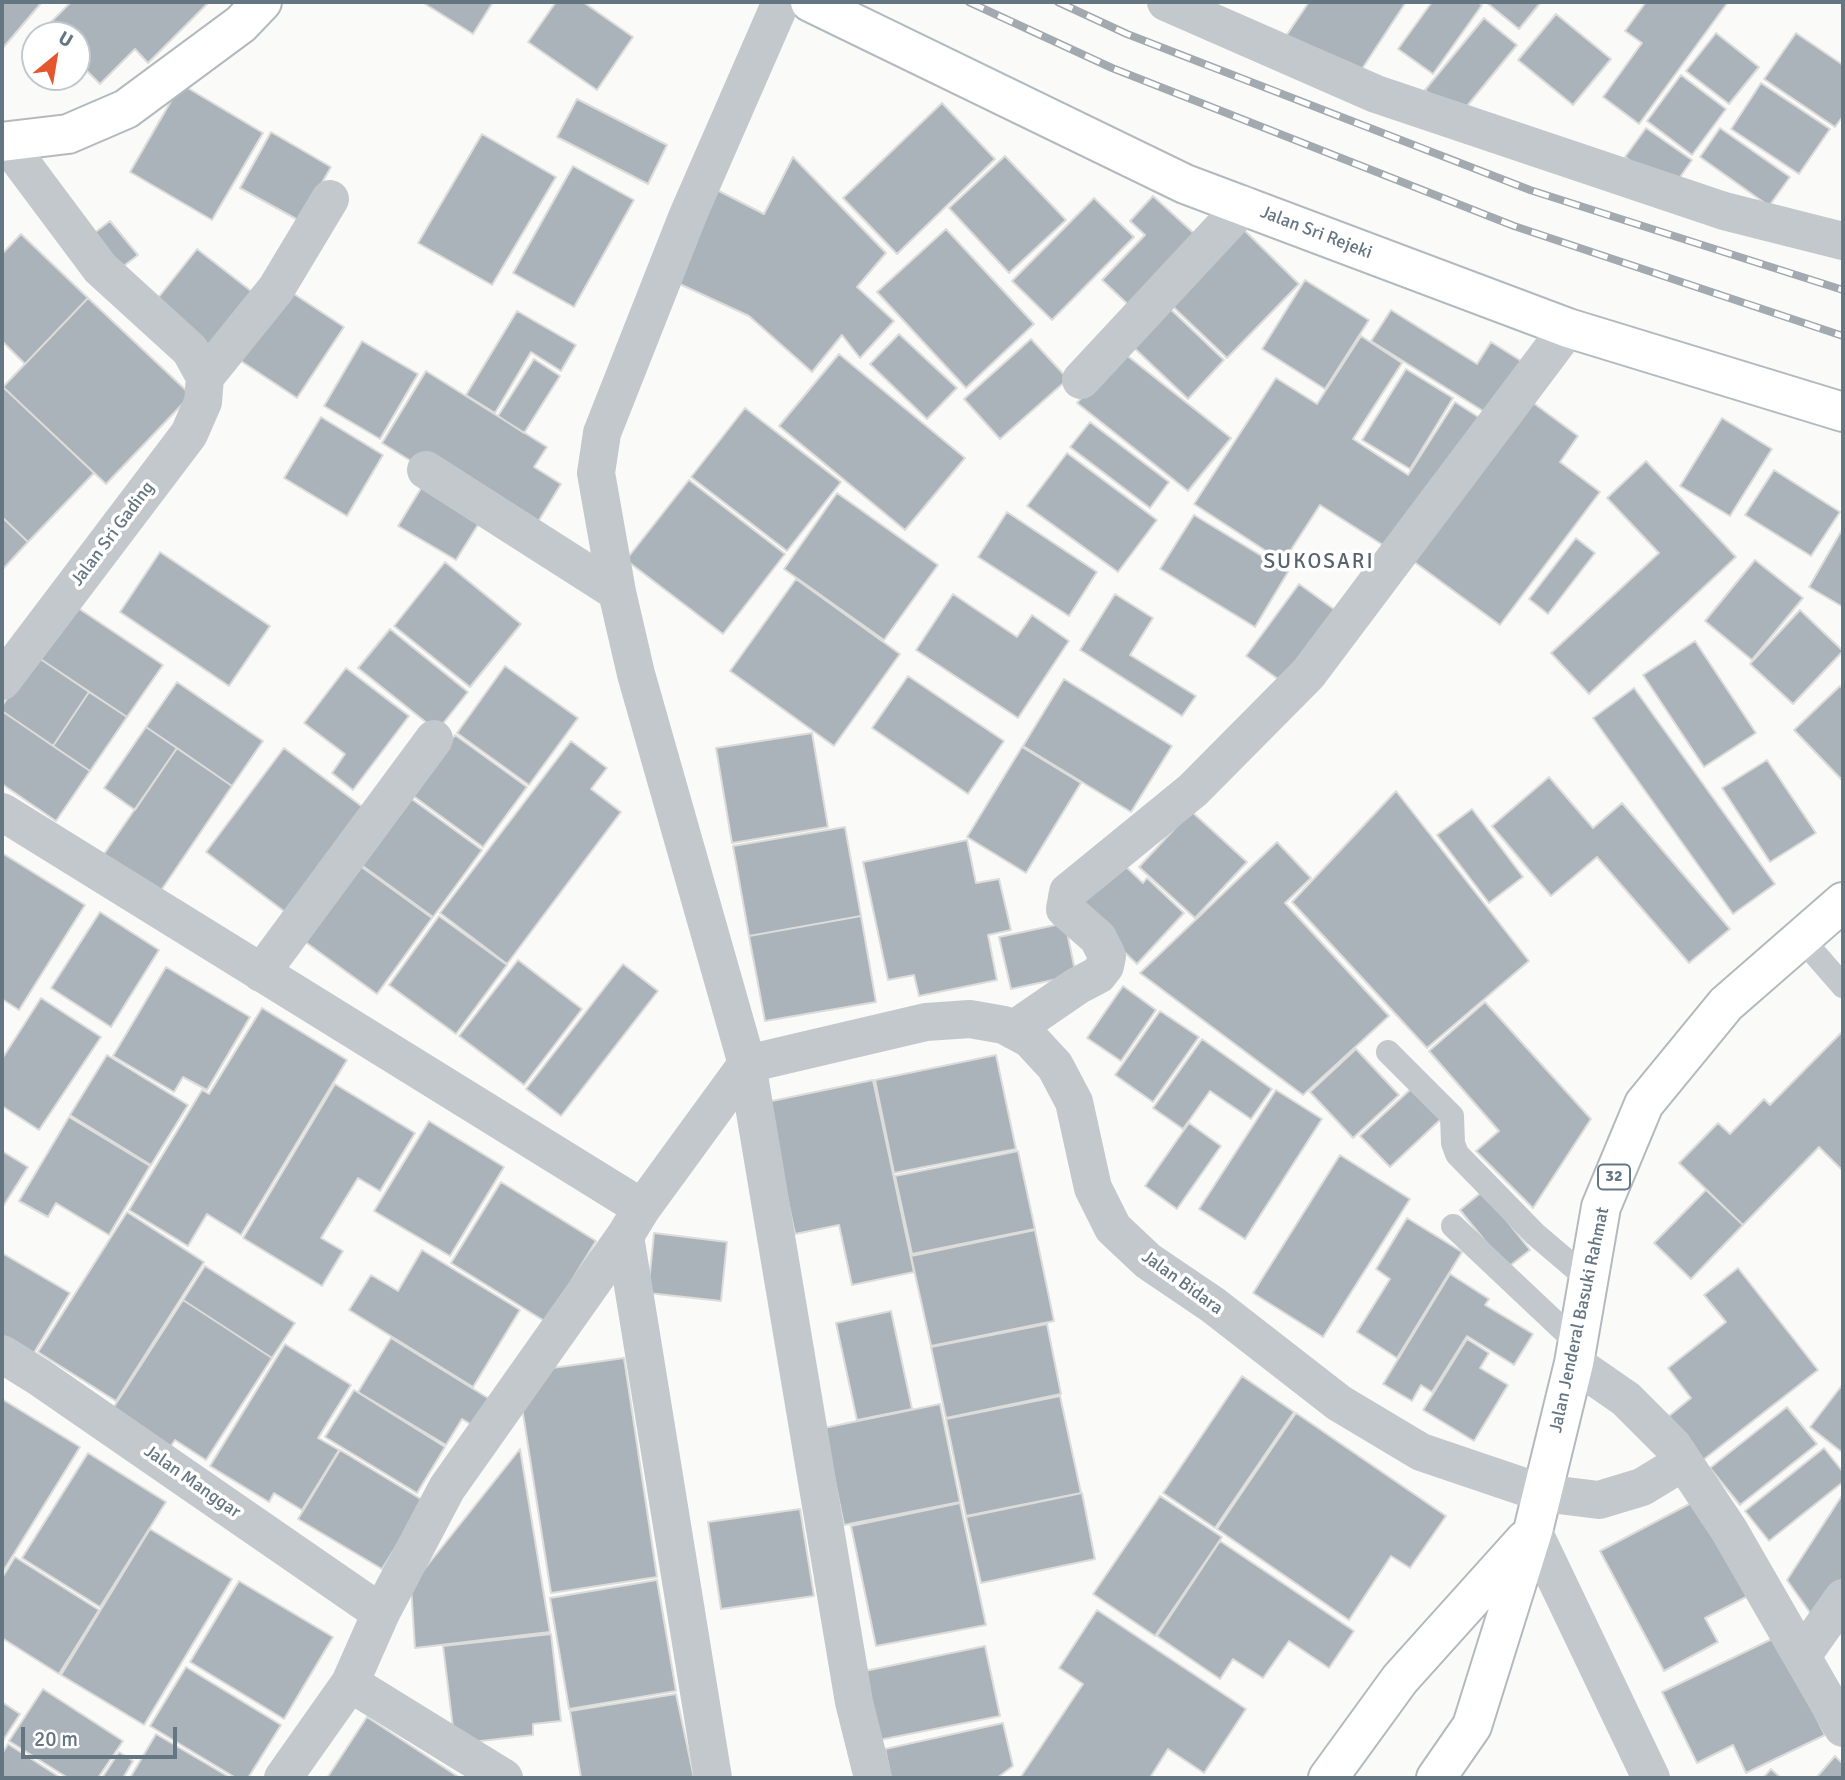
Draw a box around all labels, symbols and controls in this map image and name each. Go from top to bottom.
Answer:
north arrow [21,21,91,91]
text: U [54,26,77,53]
street label: Jalan Sri Rejeki [1257,202,1375,264]
street label: Jalan Sri Gading [67,478,159,590]
district label: SUKOSARI [1264,549,1374,575]
road number: 32 [1598,1164,1630,1190]
street label: Jalan Jenderal Basuki Rahmat [1546,1205,1614,1435]
street label: Jalan Bidara [1137,1246,1227,1320]
street label: Jalan Manggar [139,1441,245,1523]
scale bar [24,1714,180,1758]
text: 20 m [34,1726,78,1752]

